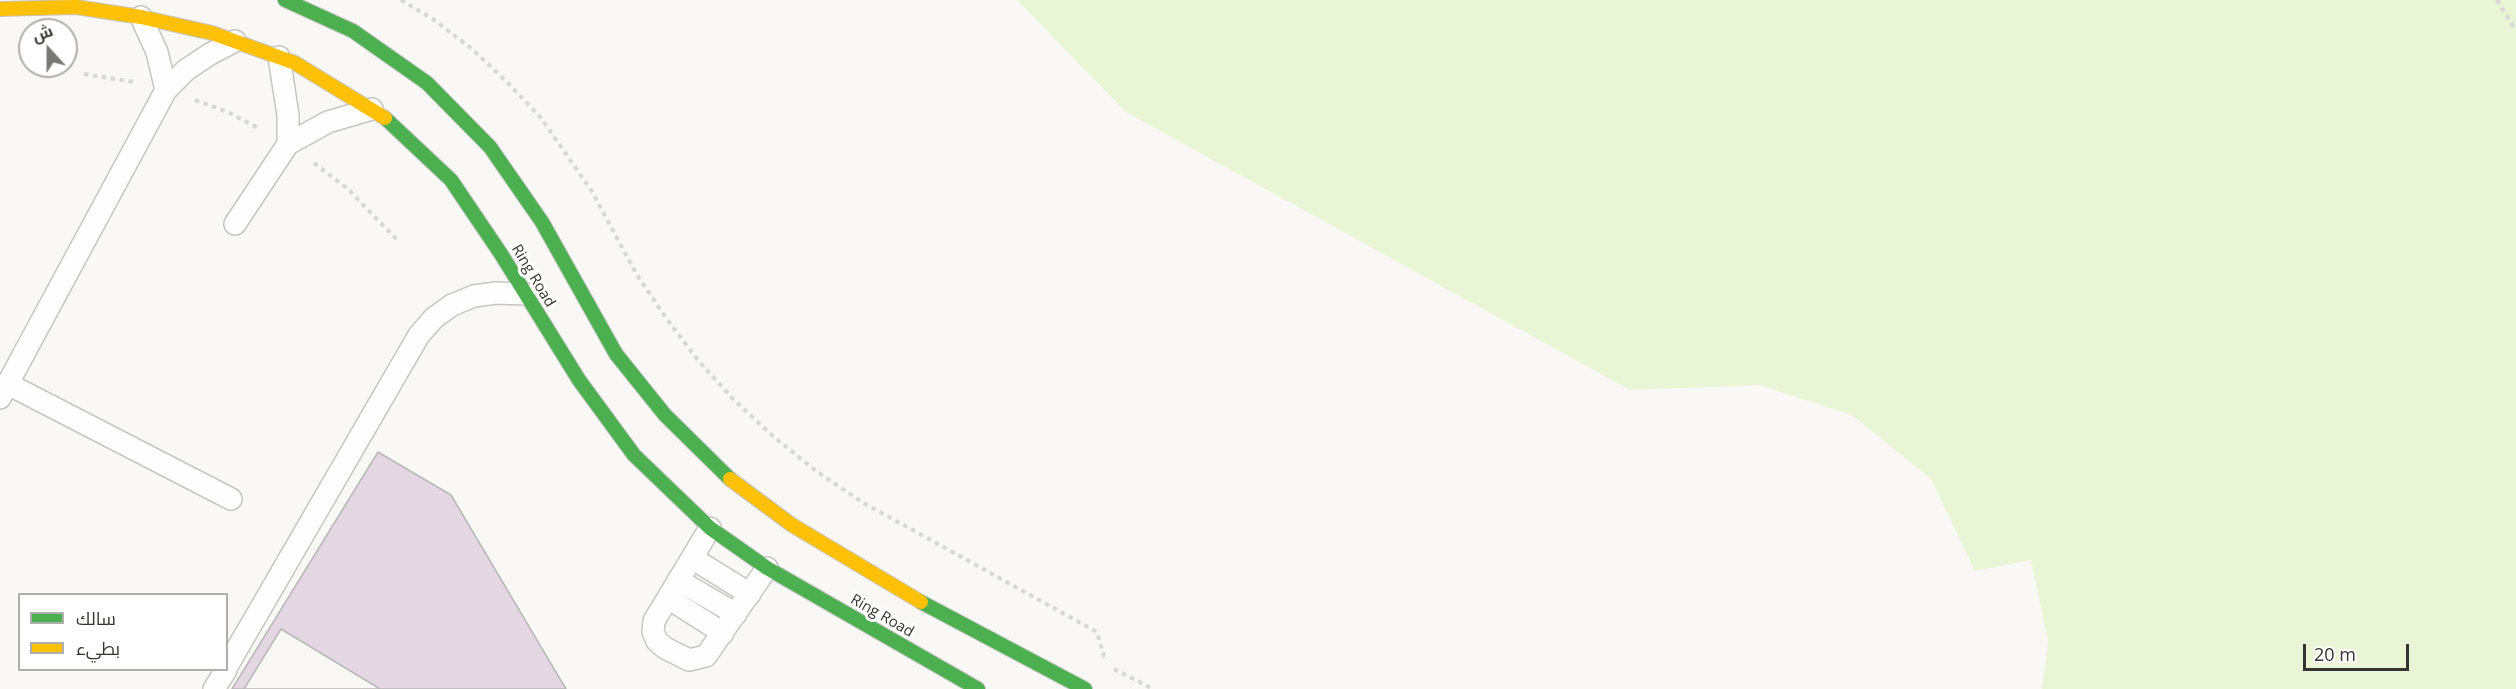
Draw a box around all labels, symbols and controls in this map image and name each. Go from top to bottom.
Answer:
north arrow [18,18,78,78]
text: ش [29,19,56,47]
street label: Ring Road [507,241,559,311]
street label: Ring Road [847,591,917,641]
legend [18,593,228,671]
text: سالك [76,606,116,630]
scale bar [2306,632,2412,670]
text: بطيء [76,636,120,660]
text: 20 m [2314,642,2356,666]

